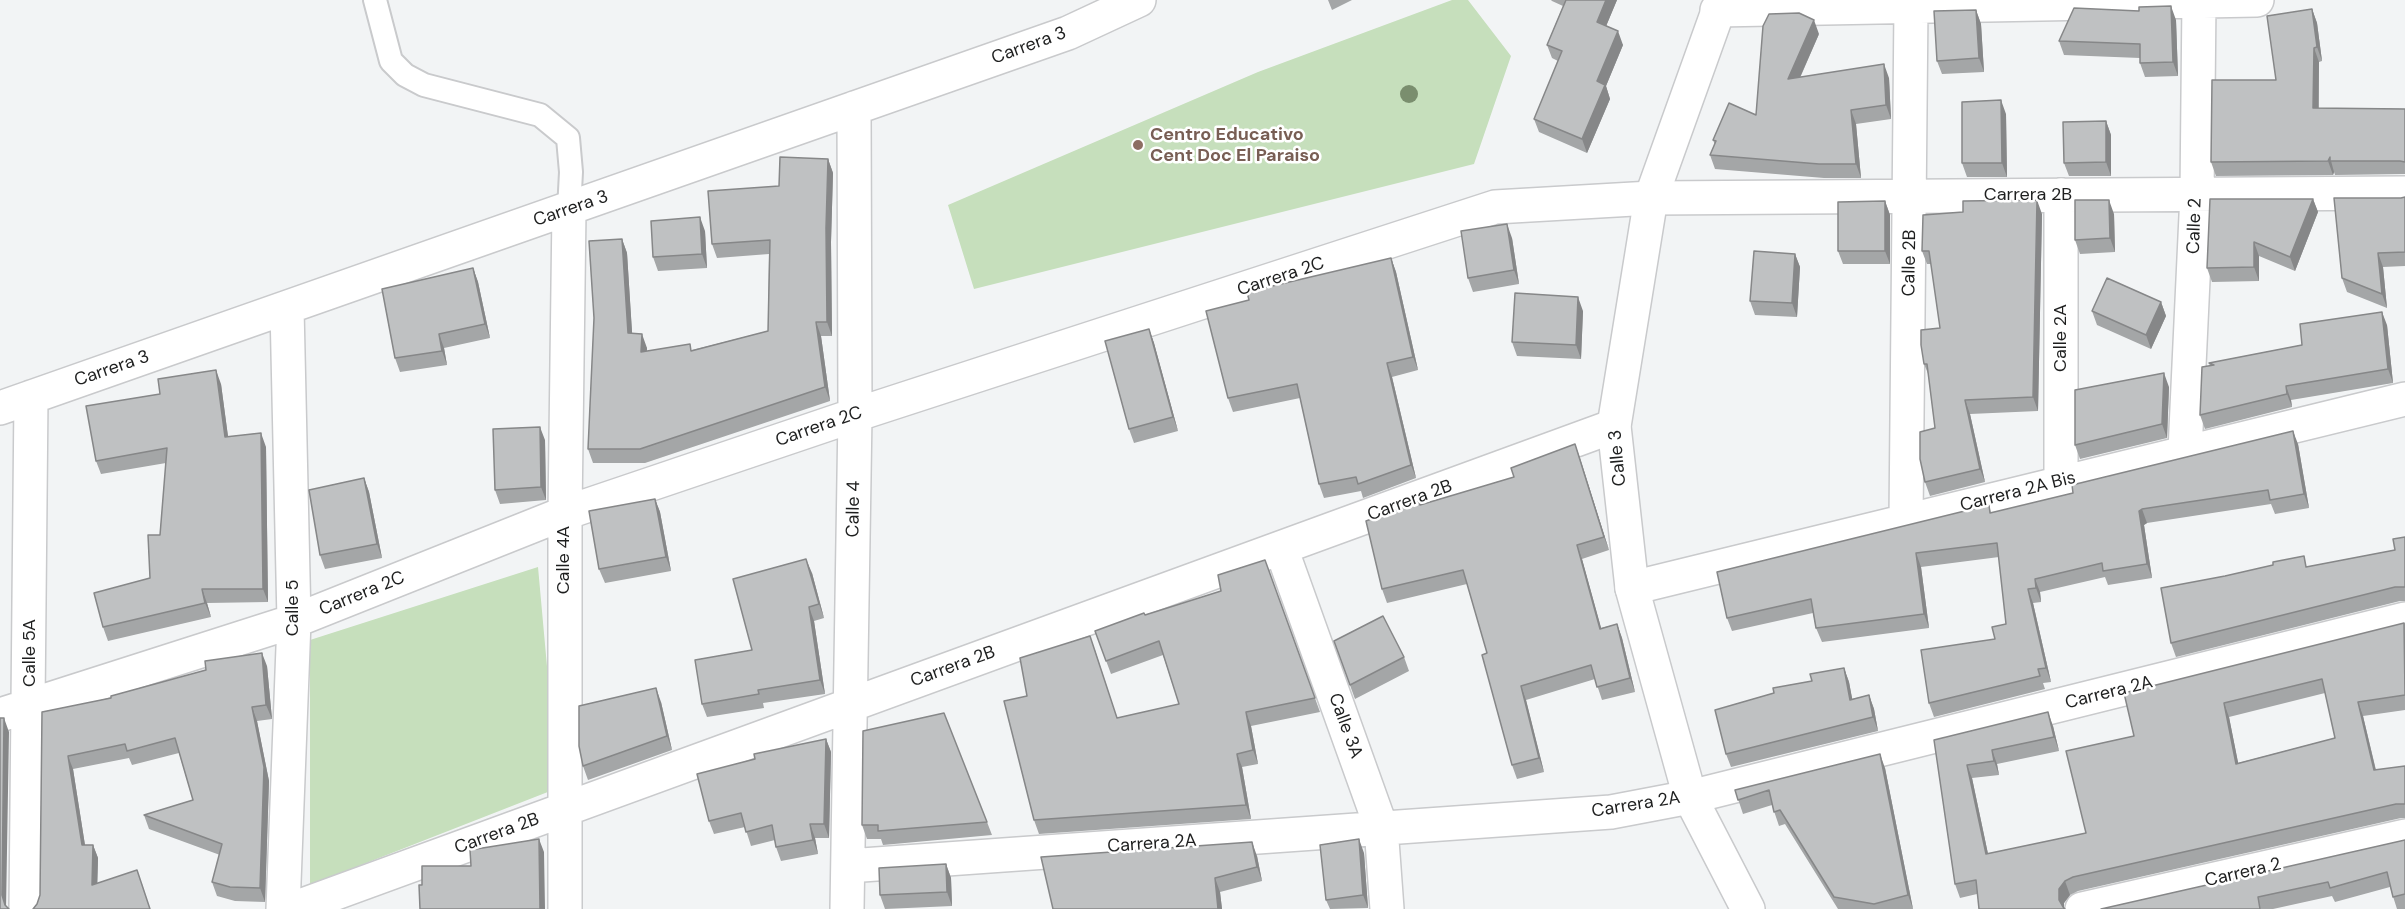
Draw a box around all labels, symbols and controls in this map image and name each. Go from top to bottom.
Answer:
street label: Carrera 3 [989,23,1069,69]
place label: Centro Educativo Cent Doc El Paraiso [1150,124,1320,166]
marker: Centro Educativo Cent Doc El Paraiso [1131,138,1145,152]
street label: Carrera 2B [1984,184,2072,206]
street label: Carrera 3 [531,186,611,232]
street label: Calle 2 [2183,198,2207,254]
street label: Calle 2B [1899,229,1921,297]
street label: Carrera 2C [1235,253,1327,301]
street label: Calle 2A [2050,304,2072,372]
street label: Carrera 3 [72,346,152,392]
street label: Carrera 2C [773,402,865,452]
street label: Calle 3 [1605,429,1631,487]
street label: Carrera 2A Bis [1958,467,2078,517]
street label: Carrera 2B [1365,476,1455,526]
street label: Calle 4 [843,480,865,538]
street label: Calle 4A [553,526,575,594]
street label: Carrera 2C [316,567,408,621]
street label: Calle 5 [282,580,304,636]
street label: Calle 5A [19,619,41,687]
street label: Carrera 2B [908,642,998,692]
street label: Carrera 2A [2063,672,2155,714]
street label: Calle 3A [1323,691,1367,761]
street label: Carrera 2A [1590,787,1682,823]
street label: Carrera 2B [452,809,542,859]
street label: Carrera 2A [1107,830,1197,858]
street label: Carrera 2 [2203,854,2283,892]

